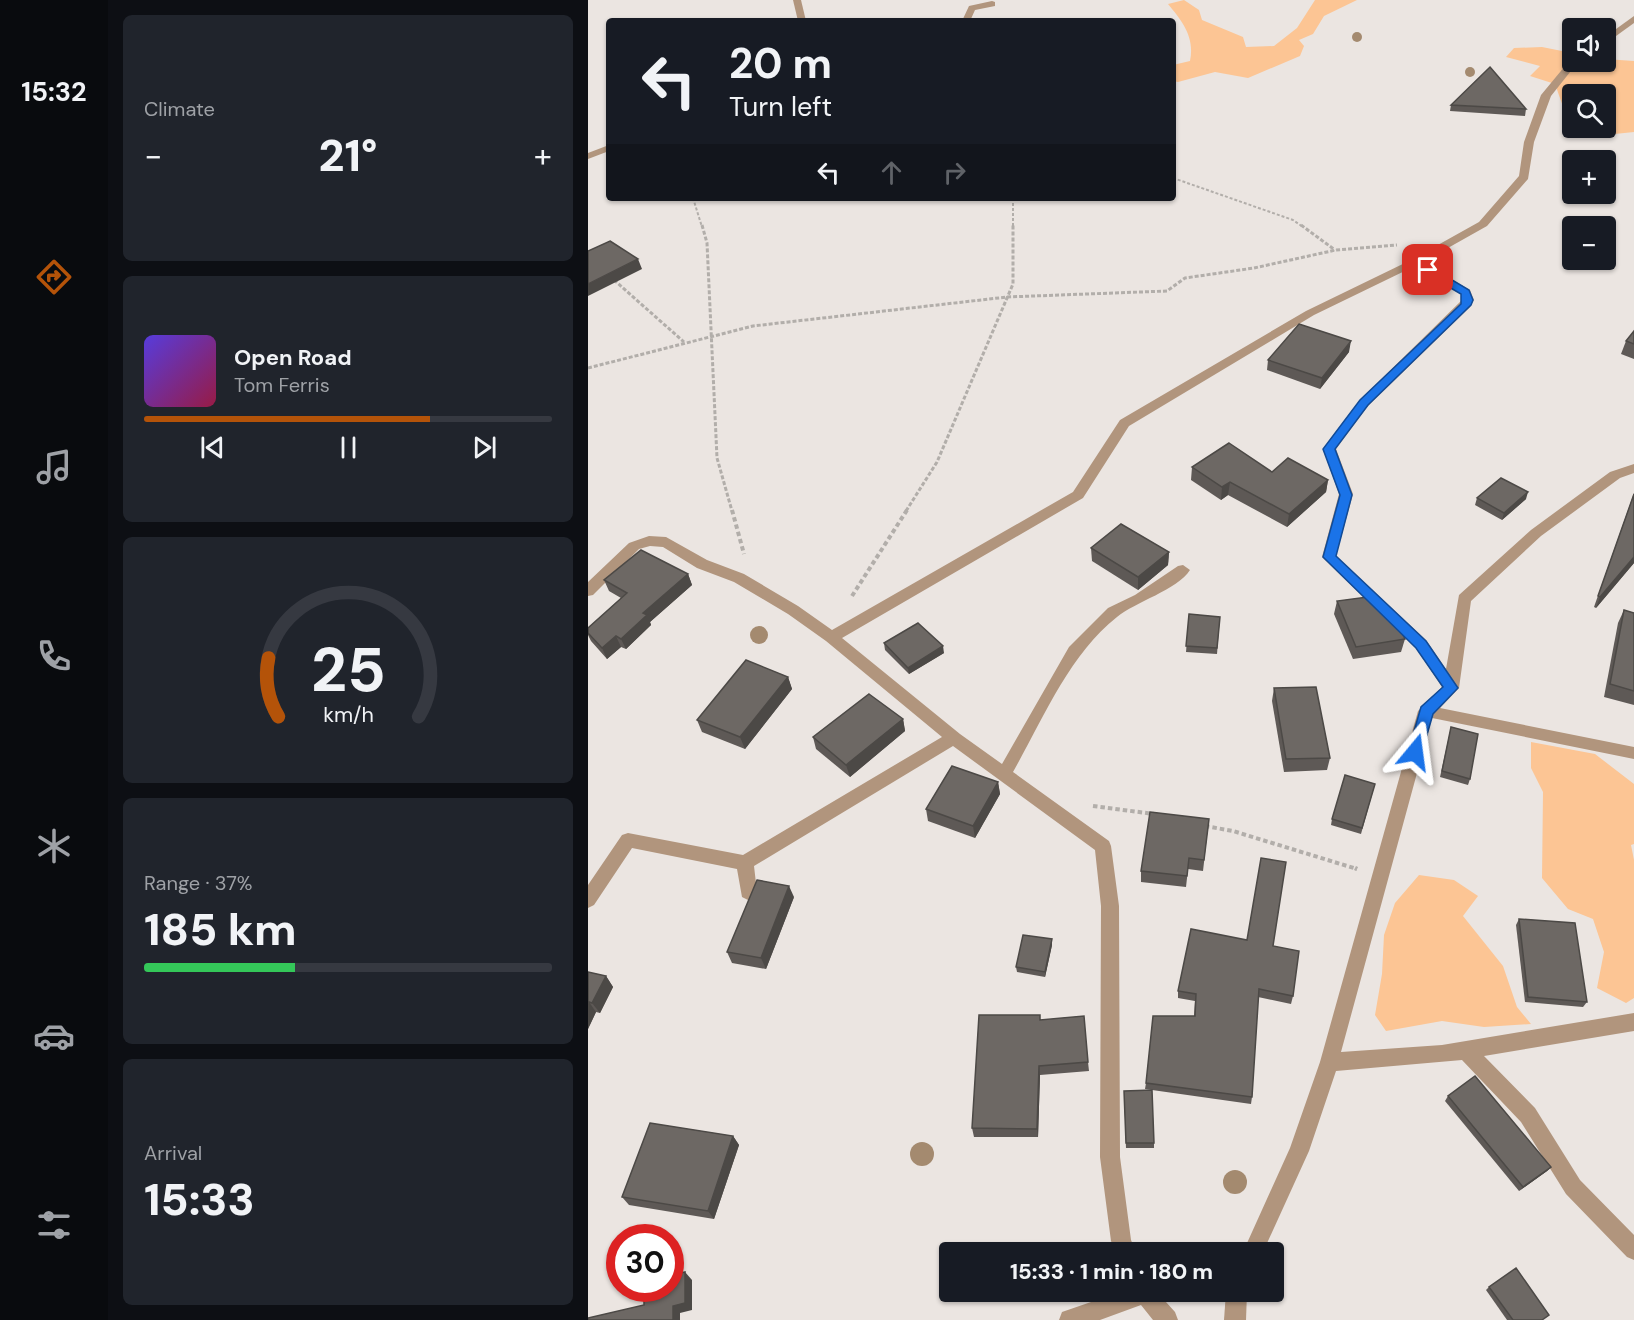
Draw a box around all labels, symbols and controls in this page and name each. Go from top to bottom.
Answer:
map controls [1562,18,1616,270]
button: sound [1562,18,1616,72]
text: 20 m [729,36,832,91]
icon: left [630,42,708,120]
text: 15:32 [21,74,87,109]
button: search [1562,84,1616,138]
text: Turn left [729,89,832,124]
text: Climate [144,96,215,122]
text: 21° [318,126,378,185]
text: − [144,134,162,177]
text: + [534,134,552,177]
button: + [1562,150,1616,204]
icon: left [812,156,845,189]
icon: ahead [875,156,908,189]
icon: right [938,156,971,189]
button: − [1562,216,1616,270]
pin [1402,244,1453,295]
icon: arrive [1411,253,1444,286]
icon: directions [33,256,75,298]
text: Open Road [234,343,352,372]
text: Tom Ferris [234,372,330,398]
icon: previous [196,431,229,464]
icon: pause [332,431,365,464]
icon: next [468,431,501,464]
icon: music [33,446,75,488]
text: 25 [311,629,385,710]
icon: phone [33,635,75,677]
text: km/h [323,701,373,729]
position arrow [1383,720,1447,784]
icon: climate [33,825,75,867]
text: Range · 37% [144,870,253,896]
text: 185 km [144,900,297,959]
icon: car [33,1015,75,1057]
text: Arrival [144,1140,202,1166]
text: 15:33 [144,1170,255,1229]
icon: filters [33,1204,75,1246]
speed limit sign: 30 [606,1224,684,1302]
text: 15:33 · 1 min · 180 m [1010,1257,1213,1286]

